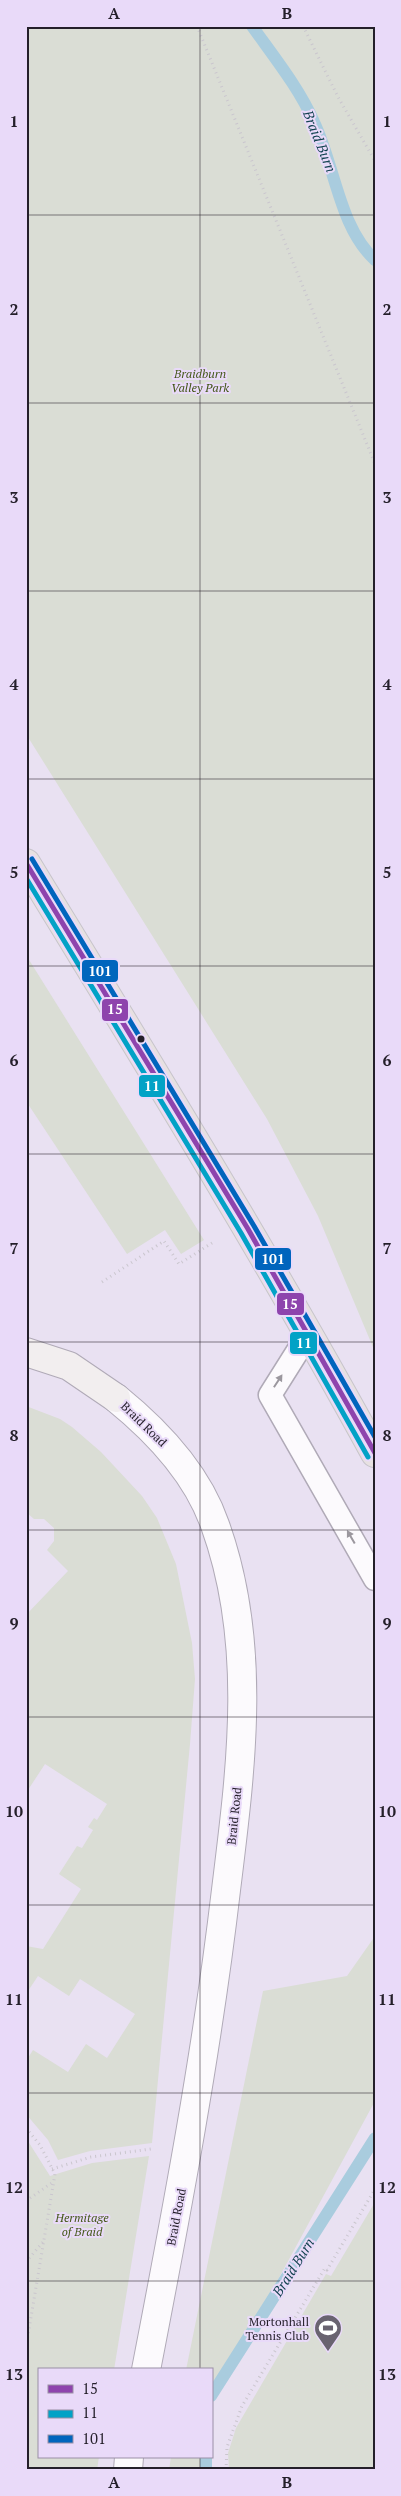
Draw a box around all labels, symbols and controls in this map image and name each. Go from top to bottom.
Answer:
text: A [108,2,120,24]
text: B [282,2,292,24]
water label: Braid Burn [299,106,341,175]
text: 1 [9,110,19,132]
text: 1 [382,110,392,132]
text: 2 [9,298,19,320]
text: 2 [382,298,392,320]
park label: Braidburn Valley Park [171,366,229,395]
text: 3 [9,486,19,508]
text: 3 [382,486,392,508]
text: 4 [9,673,19,695]
text: 4 [382,673,392,695]
text: 5 [9,861,19,883]
text: 5 [382,861,392,883]
line badge: 101 [81,959,119,983]
text: 101 [88,961,112,980]
line badge: 15 [101,998,129,1022]
text: 15 [107,999,123,1018]
unlabelled marker [136,1034,146,1044]
text: 6 [9,1049,19,1071]
text: 6 [382,1049,392,1071]
line badge: 11 [138,1074,166,1098]
text: 11 [144,1076,160,1095]
text: 7 [9,1237,19,1259]
text: 7 [382,1237,392,1259]
line badge: 101 [254,1247,292,1271]
text: 101 [261,1249,285,1268]
line badge: 15 [276,1292,305,1316]
text: 15 [282,1294,298,1313]
line badge: 11 [289,1331,318,1355]
text: 11 [296,1333,312,1352]
one-way arrow [274,1374,283,1387]
street label: Braid Road [118,1398,170,1450]
text: 8 [9,1424,19,1446]
text: 8 [382,1424,392,1446]
one-way arrow [346,1530,355,1543]
text: 9 [9,1612,19,1634]
text: 9 [382,1612,392,1634]
street label: Braid Road [224,1786,245,1846]
text: 10 [5,1800,23,1822]
text: 10 [378,1800,396,1822]
text: 11 [5,1988,23,2010]
text: 11 [378,1988,396,2010]
text: 12 [5,2176,23,2198]
text: 12 [378,2176,396,2198]
street label: Braid Road [163,2187,189,2247]
park label: Hermitage of Braid [54,2210,109,2239]
water label: Braid Burn [267,2234,318,2301]
sports icon: Mortonhall Tennis Club [313,2313,343,2352]
place label: Mortonhall Tennis Club [246,2314,309,2343]
text: 13 [5,2363,23,2385]
text: 13 [378,2363,396,2385]
legend [38,2368,212,2458]
text: 15 [82,2378,98,2398]
text: 11 [82,2402,98,2422]
text: 101 [82,2428,106,2448]
text: A [108,2471,120,2493]
text: B [282,2471,292,2493]

